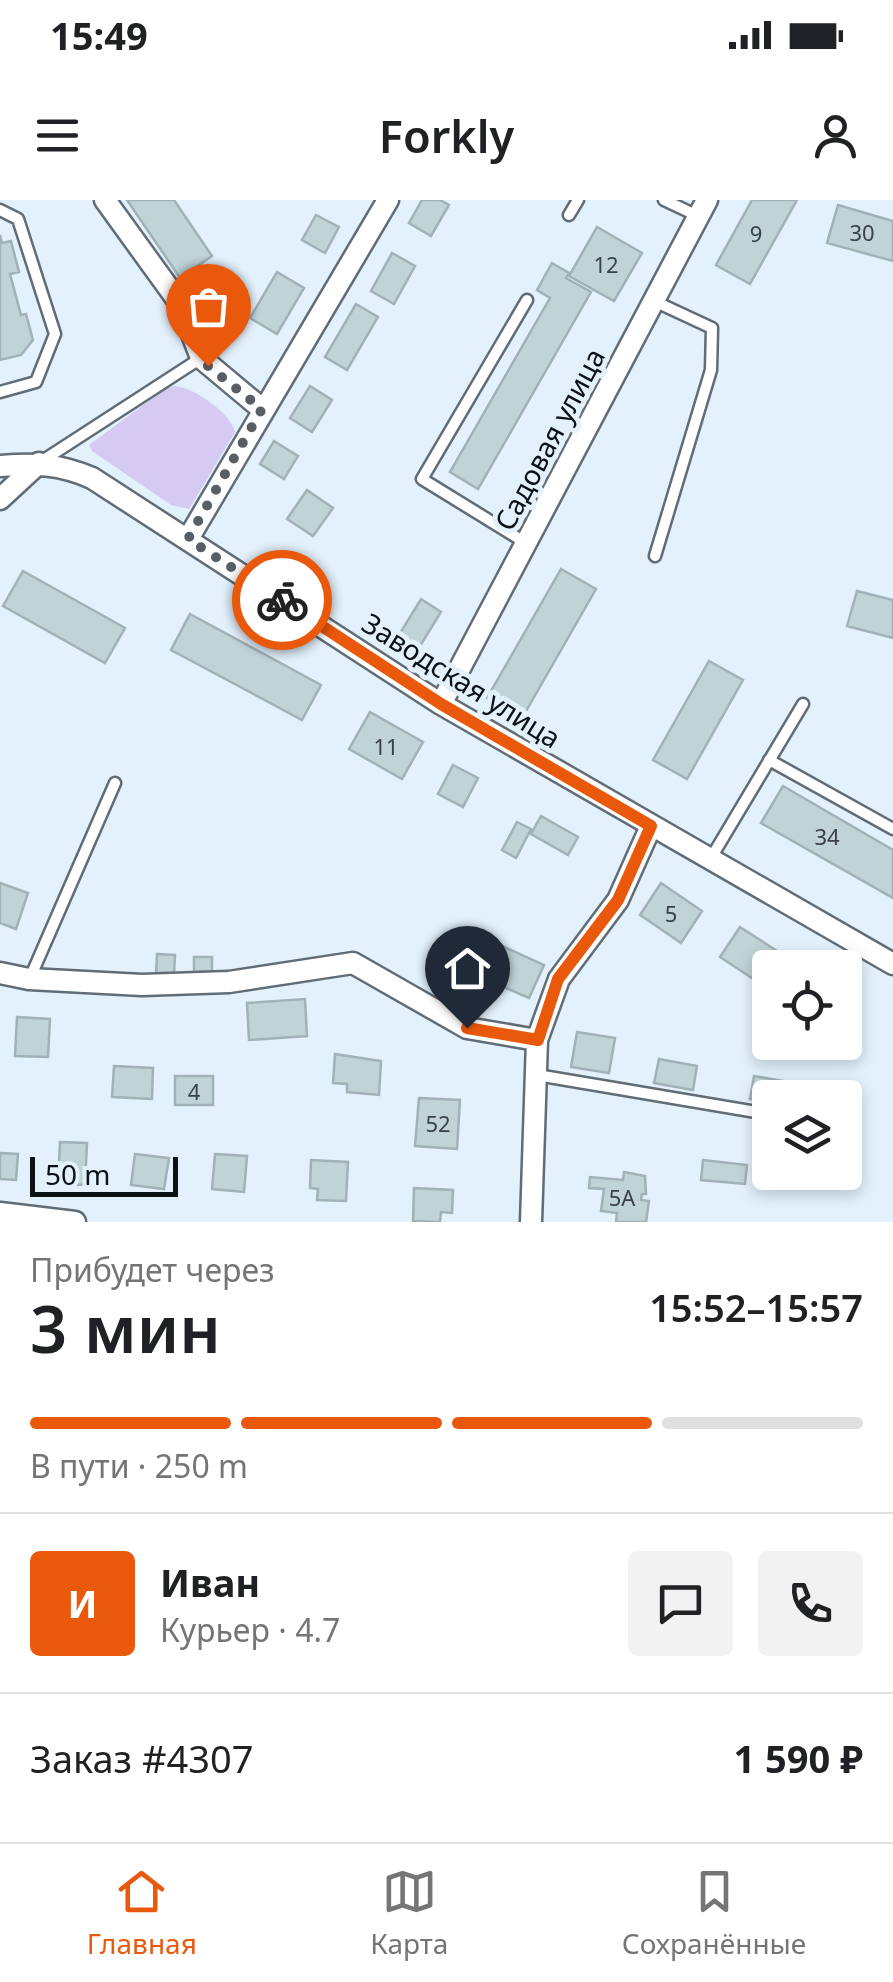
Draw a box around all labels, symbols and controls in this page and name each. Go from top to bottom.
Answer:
text: 15:49 [50,9,148,61]
text: Forkly [379,105,514,166]
icon: menu [30,108,85,163]
icon: person [808,108,863,163]
house number: 30 [849,217,875,247]
house number: 9 [750,218,762,248]
house number: 12 [593,249,619,279]
pin [166,264,251,367]
icon: bag [181,279,236,334]
street label: Садовая улица [485,341,613,537]
courier [232,550,332,650]
icon: bike [255,573,310,628]
street label: Заводская улица [356,604,568,756]
house number: 11 [373,731,399,761]
house number: 34 [814,821,840,851]
house number: 5 [665,898,677,928]
pin [425,926,510,1029]
icon: home [440,941,495,996]
map controls [752,950,862,1190]
button: locate [752,950,862,1060]
house number: 4 [188,1076,201,1106]
button: layers [752,1080,862,1190]
house number: 52 [425,1108,451,1138]
scale bar [30,1152,178,1196]
text: 50 m [45,1155,111,1193]
house number: 5А [609,1182,636,1212]
text: Прибудет через [30,1248,275,1291]
text: 15:52–15:57 [649,1281,863,1333]
text: 3 мин [30,1284,221,1372]
text: В пути · 250 m [30,1444,248,1487]
button: chat [628,1551,733,1656]
button: phone [758,1551,863,1656]
text: Иван [160,1556,260,1608]
text: И [67,1577,98,1629]
text: Курьер · 4.7 [160,1608,340,1651]
text: Заказ #4307 [30,1732,254,1784]
text: 1 590 ₽ [733,1732,863,1784]
tab: Главная [87,1864,197,1962]
tab: Карта [370,1864,448,1962]
tab: Сохранённые [622,1864,806,1962]

